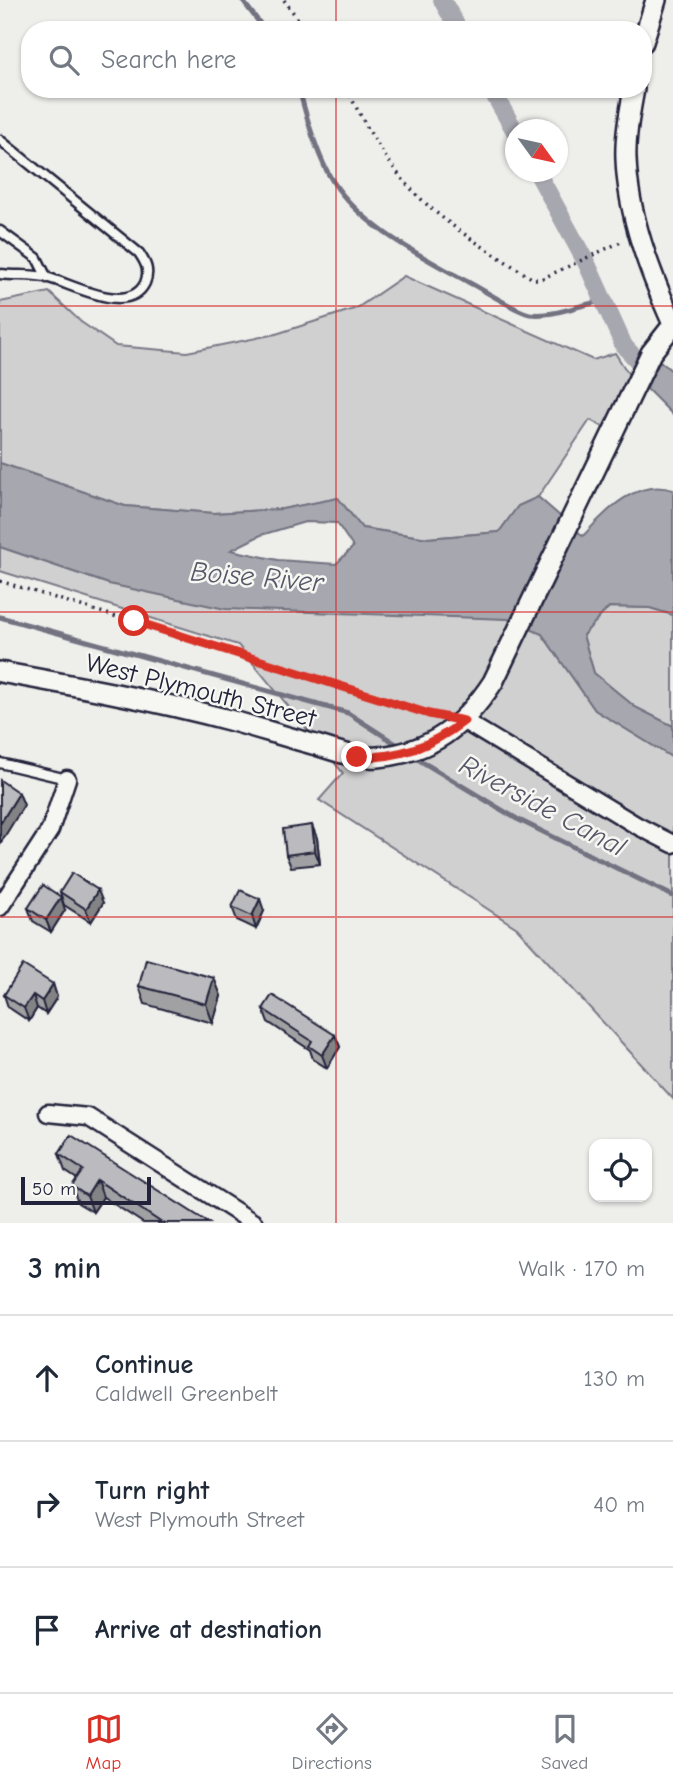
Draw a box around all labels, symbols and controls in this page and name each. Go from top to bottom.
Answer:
search box [21,21,652,98]
icon: search [45,41,83,79]
text: Search here [101,45,236,75]
north arrow [505,119,568,182]
water label: Boise River [189,555,327,599]
route start [118,605,149,636]
street label: West Plymouth Street [82,648,321,734]
route end [341,741,372,772]
water label: Riverside Canal [454,749,632,864]
map controls [589,1139,652,1202]
button: locate [589,1139,652,1202]
scale bar [21,1174,150,1206]
text: 50 m [32,1178,76,1200]
text: 3 min [28,1251,101,1286]
text: Walk · 170 m [518,1255,645,1282]
text: Continue [95,1350,193,1380]
icon: ahead [28,1359,66,1397]
text: 130 m [584,1365,645,1392]
text: Caldwell Greenbelt [95,1380,277,1407]
text: Turn right [95,1476,209,1506]
icon: right [28,1485,66,1523]
text: 40 m [593,1491,645,1518]
text: West Plymouth Street [95,1506,304,1533]
icon: arrive [28,1611,66,1649]
text: Arrive at destination [95,1615,322,1645]
tab: Map [85,1710,123,1774]
tab: Directions [292,1710,372,1774]
tab: Saved [541,1710,588,1774]

